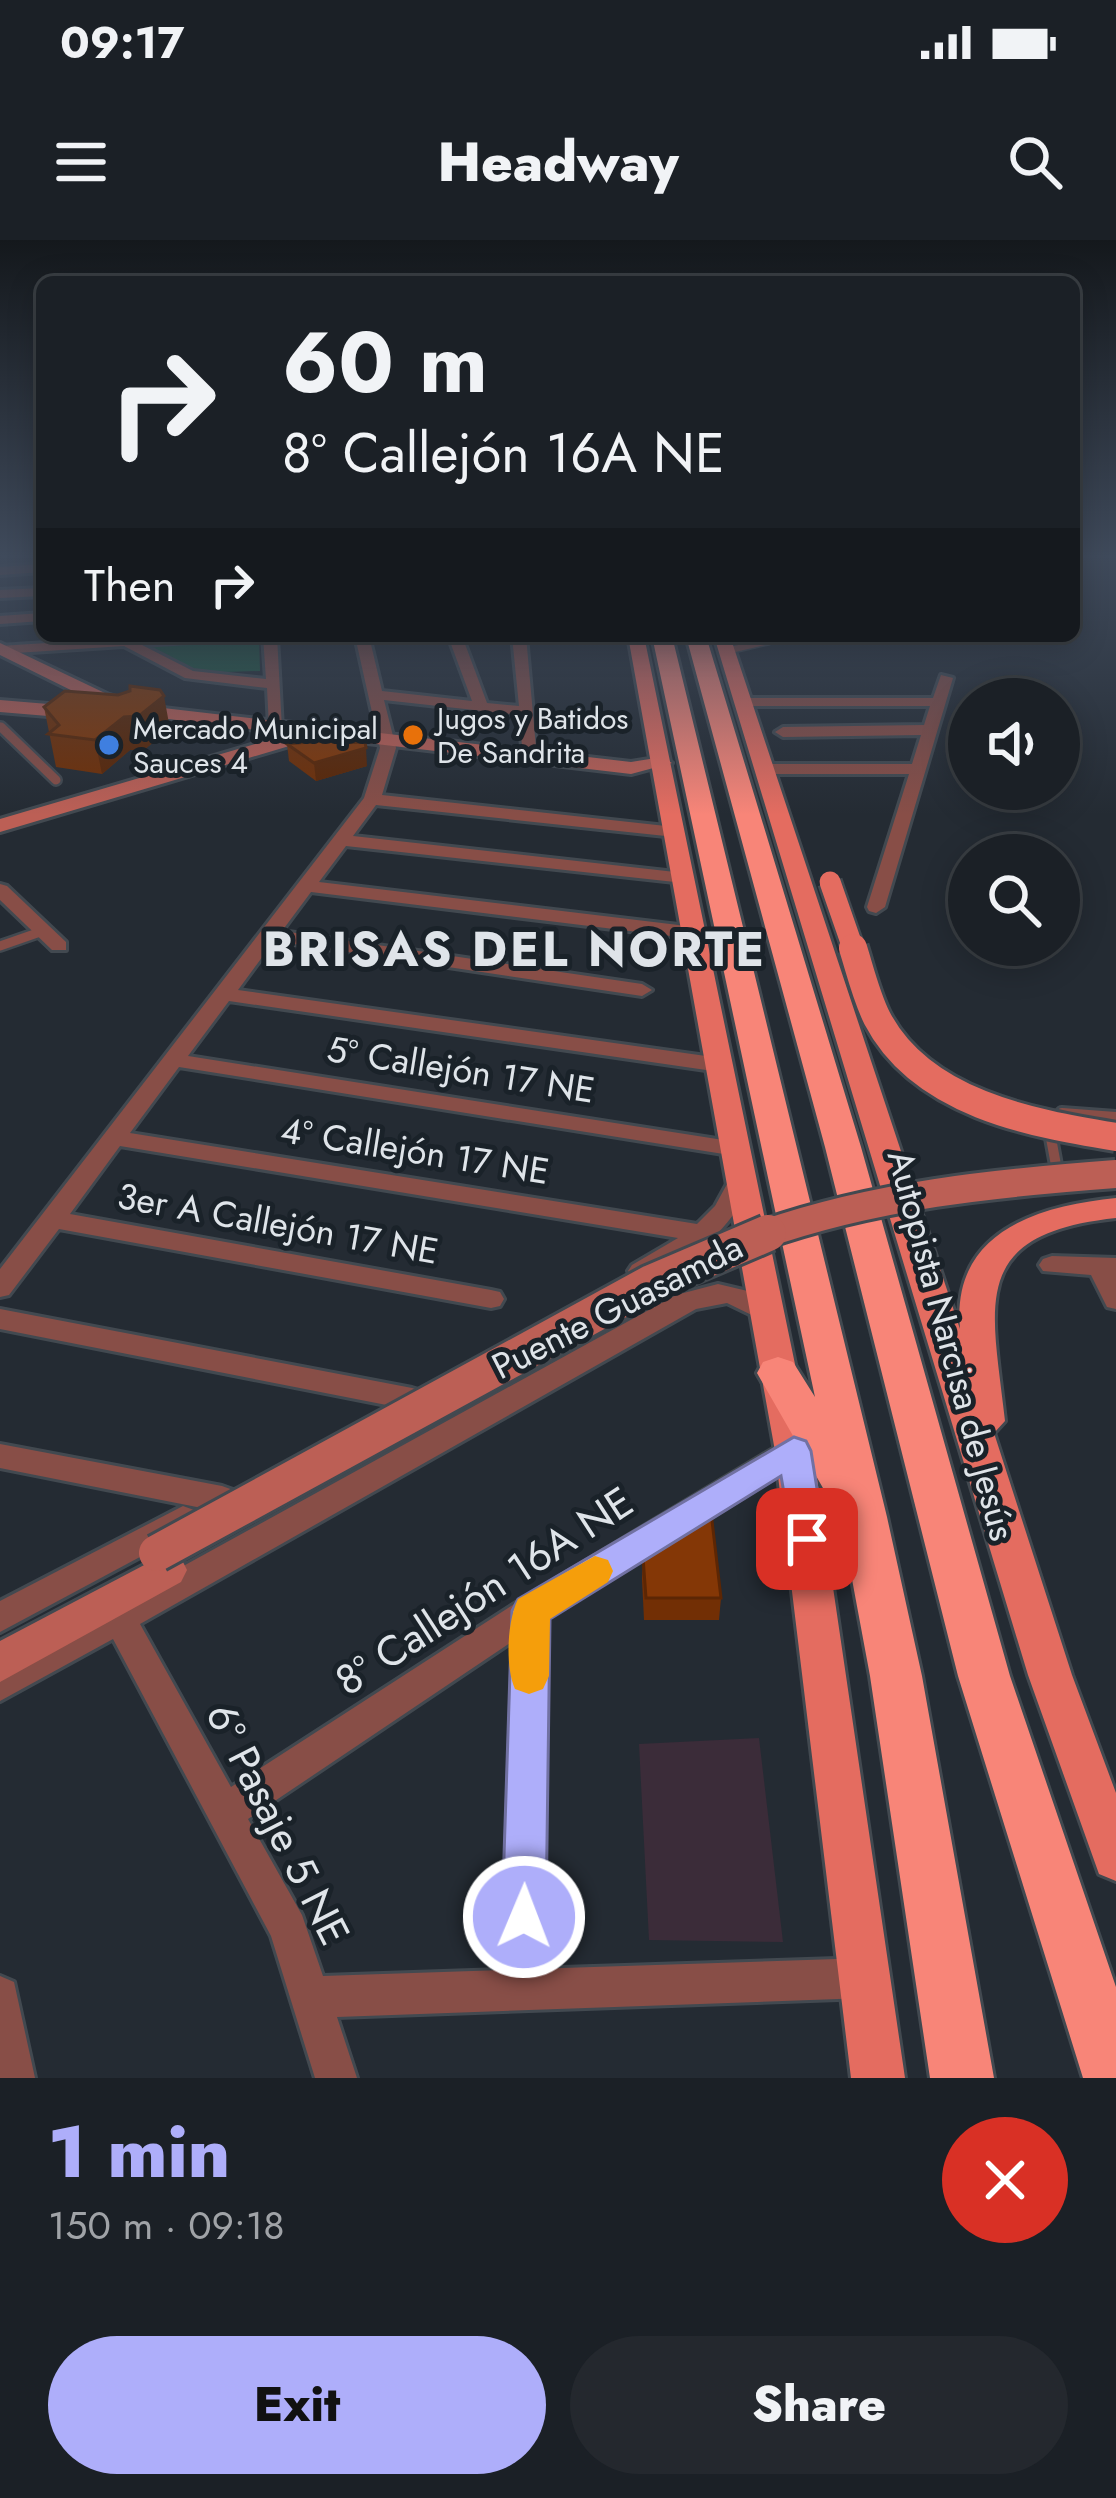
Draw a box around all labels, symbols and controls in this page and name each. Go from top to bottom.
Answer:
text: 09:17 [60,10,184,75]
text: Headway [437,123,679,201]
icon: menu [48,129,114,195]
icon: search [1002,129,1068,195]
text: 60 m [282,302,488,424]
icon: right [84,324,240,480]
text: 8º Callejón 16A NE [282,414,725,492]
icon: right [199,552,265,618]
text: Then [84,553,175,618]
map controls [948,678,1080,966]
button: sound [948,678,1080,810]
place label: Jugos y Batidos De Sandrita [433,697,628,774]
place label: Mercado Municipal Sauces 4 [133,707,378,784]
marker: Jugos y Batidos De Sandrita [400,722,426,748]
marker: Mercado Municipal Sauces 4 [96,732,122,758]
button: search [948,834,1080,966]
district label: BRISAS DEL NORTE [263,915,767,984]
street label: 5º Callejón 17 NE [324,1022,598,1116]
street label: 4º Callejón 17 NE [277,1103,553,1197]
street label: Autopista Narcisa de Jesús [875,1144,1029,1546]
street label: 3er A Callejón 17 NE [113,1169,443,1277]
street label: Puente Guasamda [483,1220,751,1392]
street label: 8º Callejón 16A NE [323,1472,645,1710]
pin [756,1488,858,1590]
icon: arrive [774,1506,840,1572]
street label: 6º Pasaje 5 NE [191,1692,365,1956]
position arrow [461,1854,587,1980]
text: 1 min [48,2100,230,2204]
button: close [942,2117,1068,2243]
text: 150 m · 09:18 [48,2197,285,2254]
button: Exit [48,2336,546,2474]
button: Share [570,2336,1068,2474]

